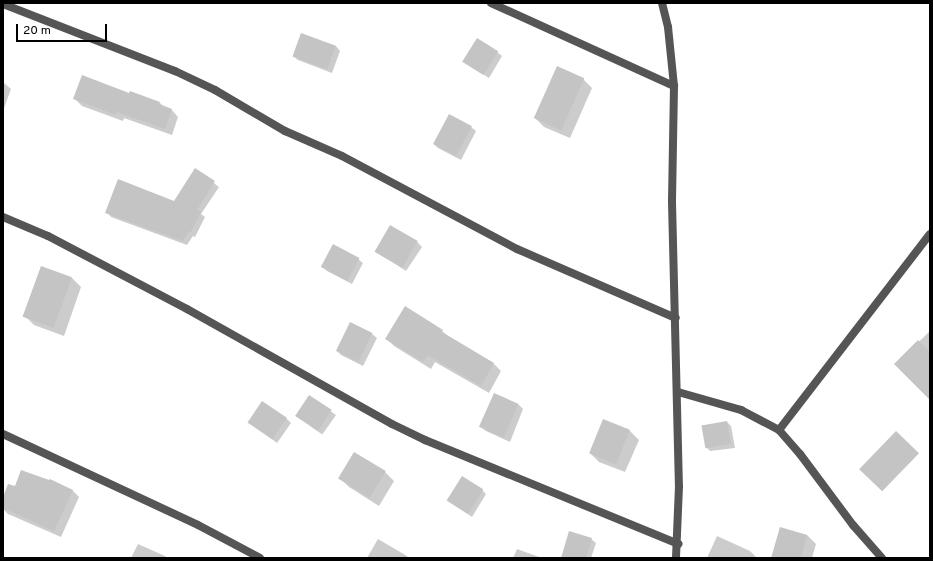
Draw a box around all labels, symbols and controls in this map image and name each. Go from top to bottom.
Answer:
scale bar [18,16,109,42]
text: 20 m [23,23,51,39]

